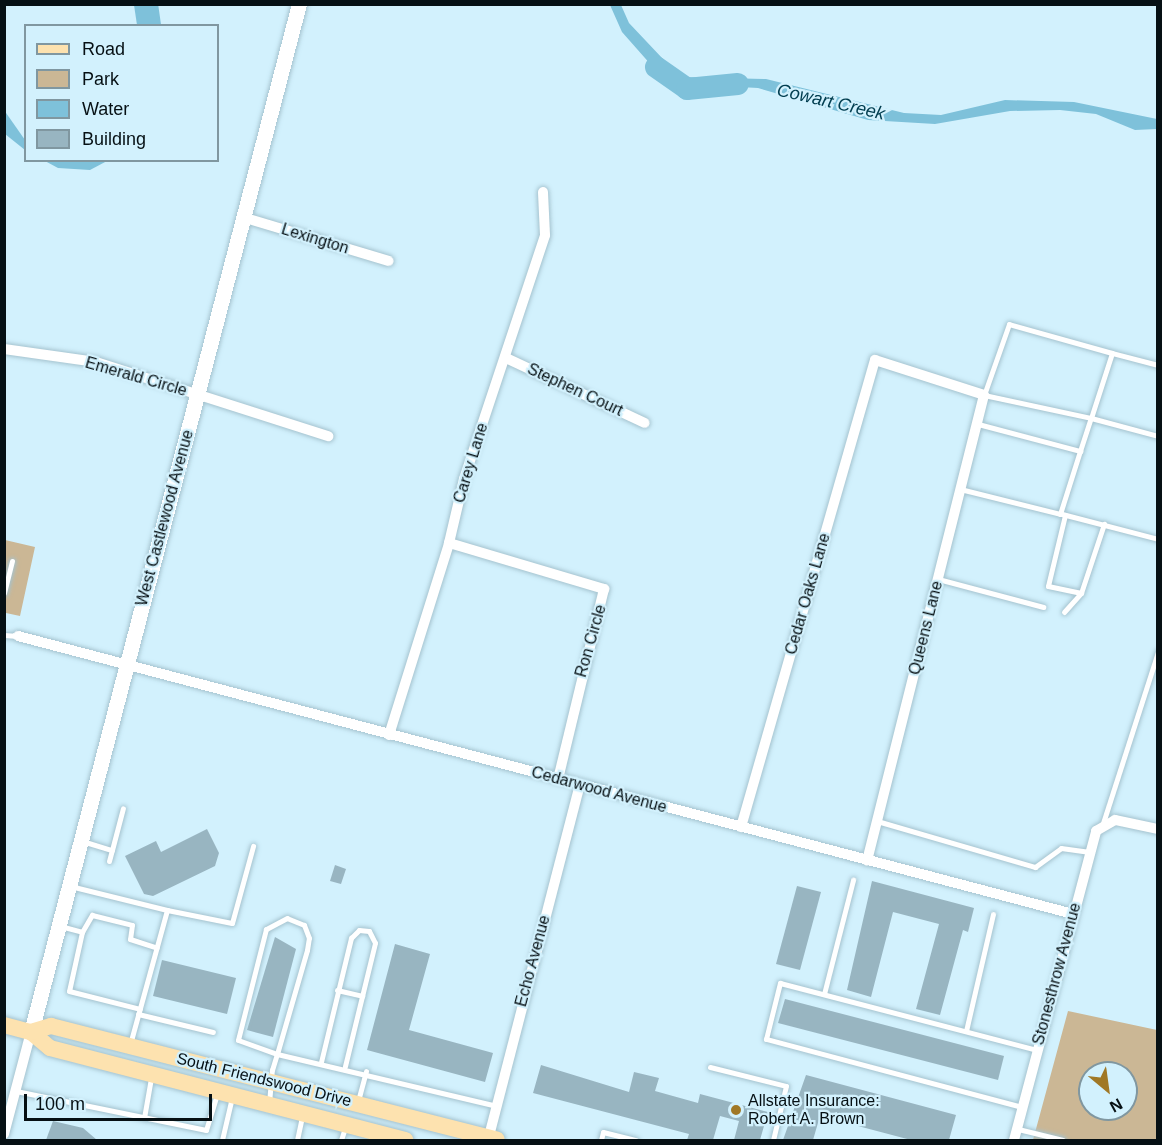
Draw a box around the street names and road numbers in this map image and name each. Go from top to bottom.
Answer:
street label: Lexington [279,220,351,258]
street label: Emerald Circle [83,353,189,401]
street label: Stephen Court [524,359,626,421]
street label: Carey Lane [450,421,492,505]
street label: West Castlewood Avenue [132,427,198,609]
street label: Cedar Oaks Lane [781,531,835,657]
street label: Queens Lane [905,579,947,677]
street label: Ron Circle [571,602,611,680]
street label: Cedarwood Avenue [529,763,669,817]
street label: Stonesthrow Avenue [1029,900,1085,1048]
street label: Echo Avenue [511,913,555,1009]
street label: South Friendswood Drive [175,1049,353,1111]

